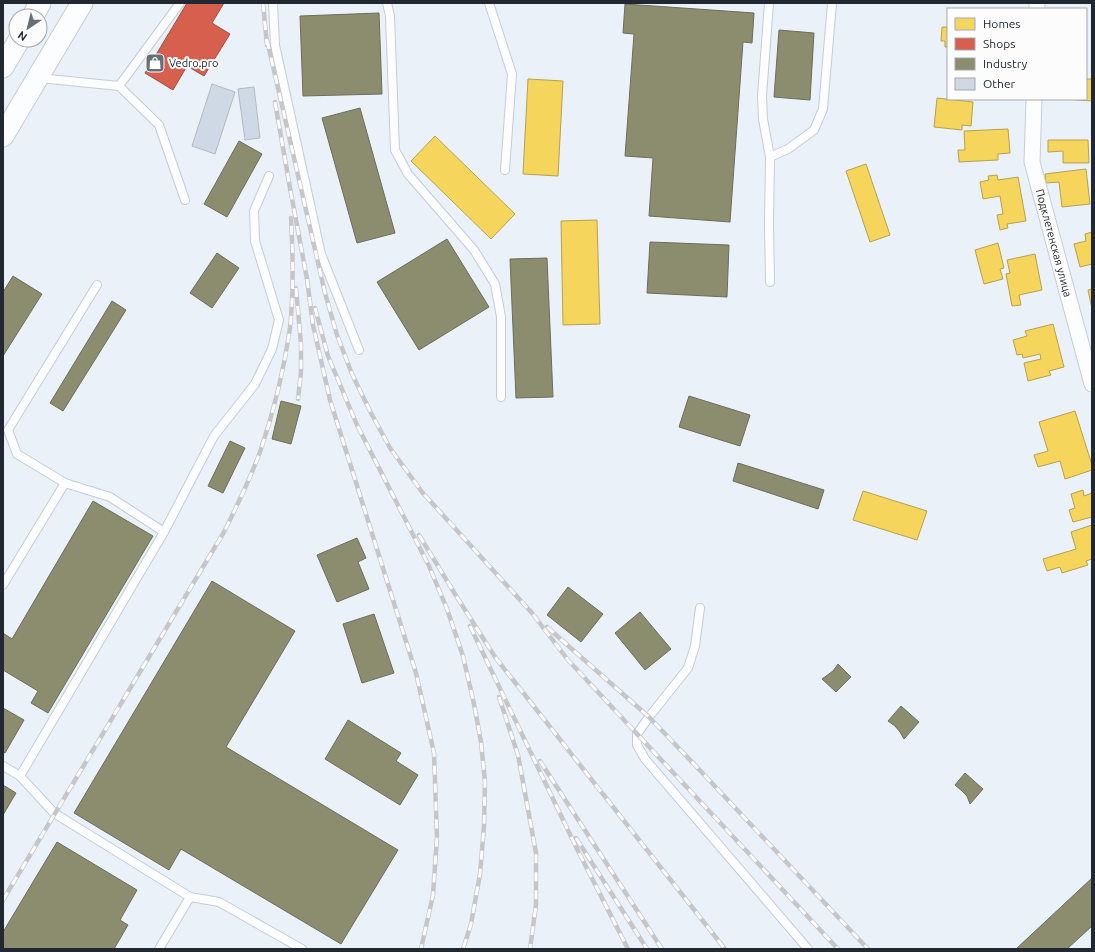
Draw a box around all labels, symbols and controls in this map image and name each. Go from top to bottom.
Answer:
north arrow [8,8,48,48]
legend [947,8,1087,100]
text: Homes [983,17,1021,30]
text: N [15,29,29,43]
text: Shops [983,37,1015,50]
shop icon: Vedro.pro [144,52,166,74]
place label: Vedro.pro [169,57,218,69]
text: Industry [983,57,1028,70]
text: Other [983,77,1016,90]
street label: Подклетенская улица [1034,188,1074,298]

